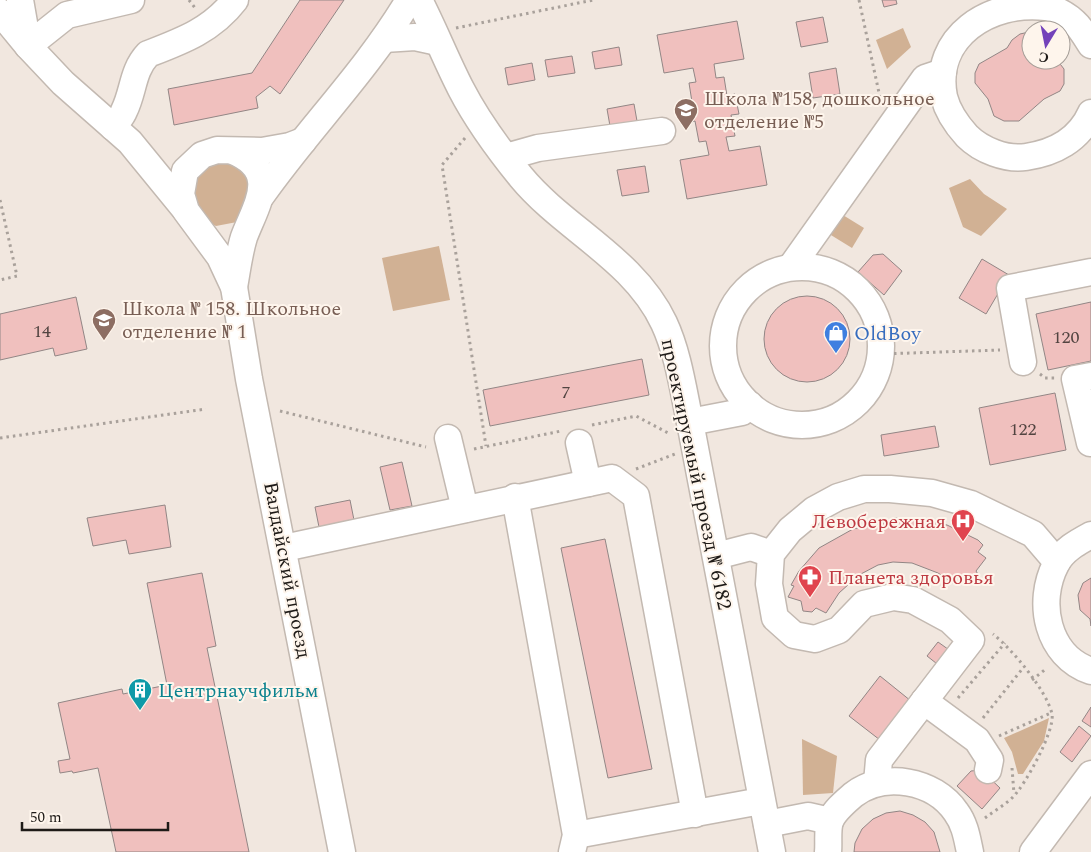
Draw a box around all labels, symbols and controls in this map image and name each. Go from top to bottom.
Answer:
north arrow [1021,20,1071,70]
text: С [1037,46,1051,69]
place label: Школа №158, дошкольное отделение №5 [704,84,935,137]
school or university icon: Школа №158, дошкольное отделение №5 [673,97,699,131]
place label: Школа № 158. Школьное отделение № 1 [122,294,341,347]
school or university icon: Школа № 158. Школьное отделение № 1 [91,307,117,341]
house number: 14 [33,318,51,345]
place label: OldBoy [854,319,922,349]
shop icon: OldBoy [823,320,849,354]
house number: 120 [1053,324,1080,351]
street label: проектируемый проезд № 6182 [653,336,739,613]
house number: 7 [562,379,571,406]
house number: 122 [1010,416,1037,443]
street label: Валдайский проезд [255,479,319,661]
place label: Левобережная [812,507,946,537]
hospital icon: Левобережная [950,508,976,542]
place label: Планета здоровья [828,563,994,593]
pharmacy icon: Планета здоровья [797,564,823,598]
place label: Центрнаучфильм [158,676,319,706]
building icon: Центрнаучфильм [127,677,153,711]
scale bar [22,800,169,832]
text: 50 m [30,806,62,829]

